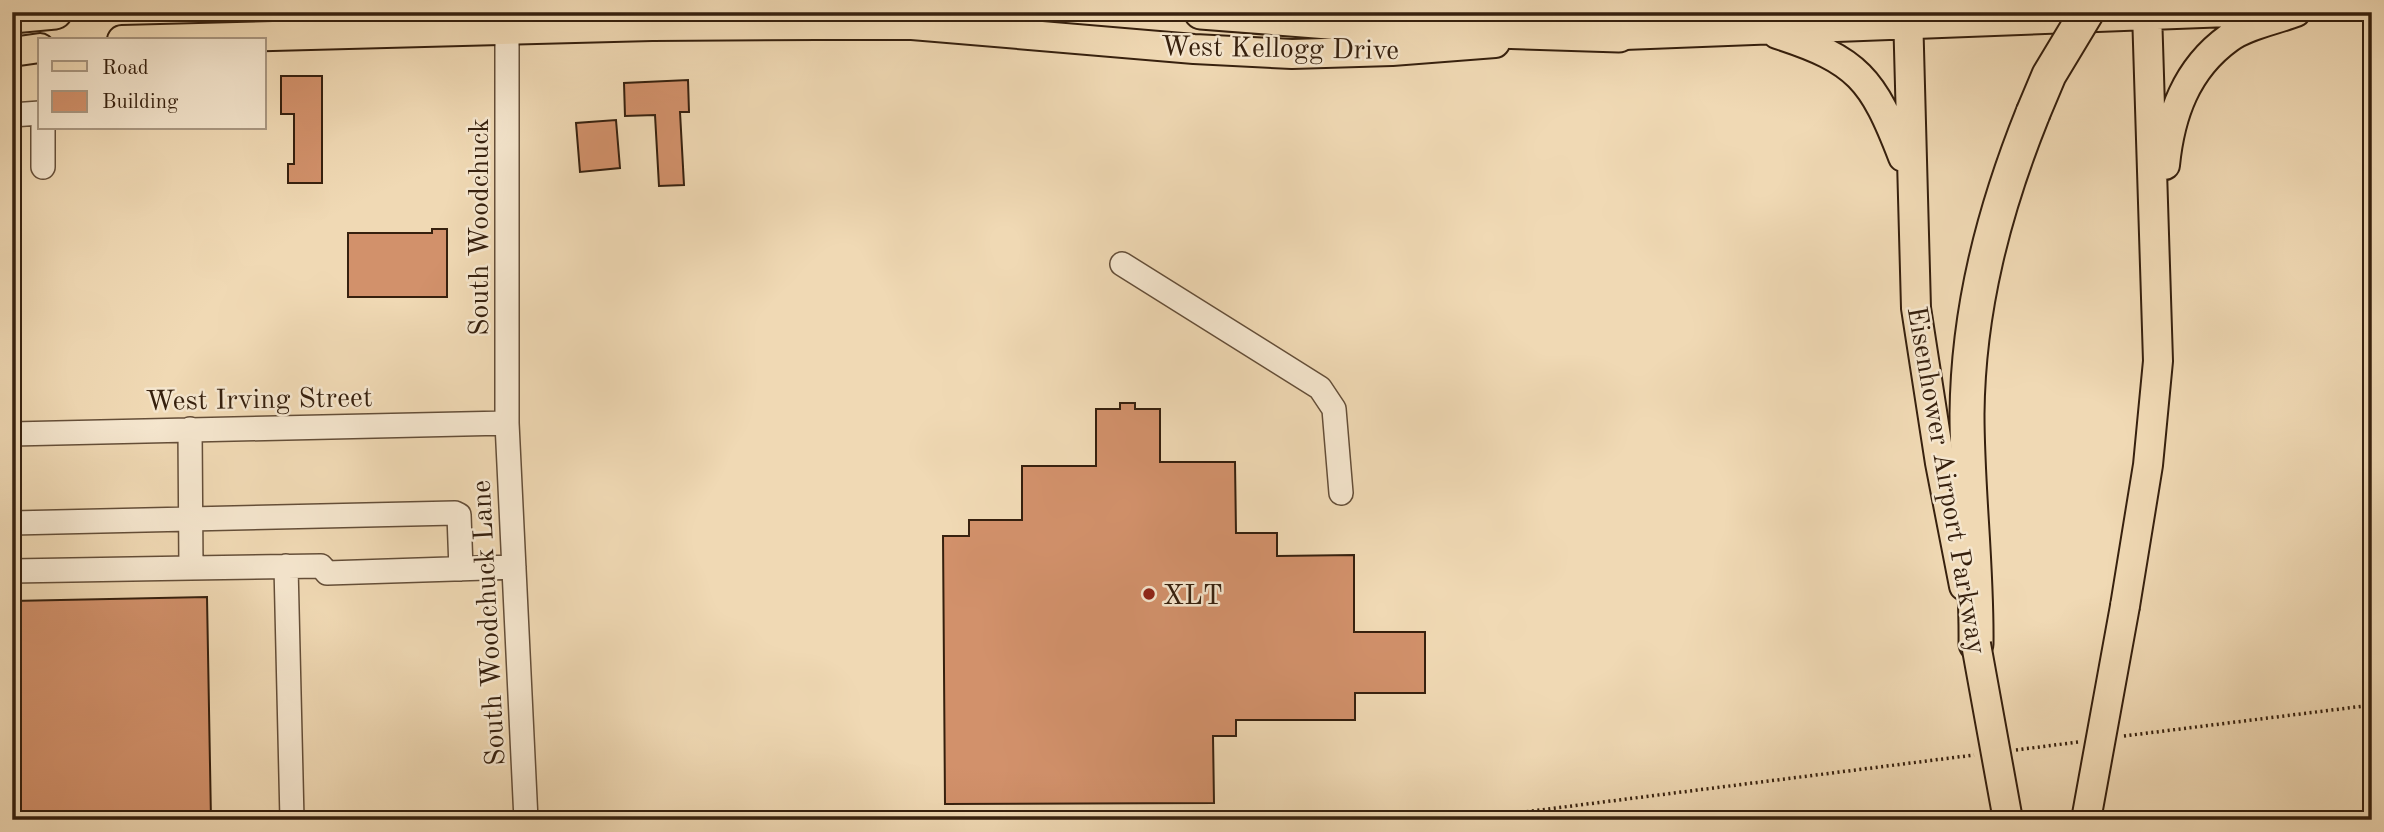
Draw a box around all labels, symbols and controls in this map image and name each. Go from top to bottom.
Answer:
street label: West Kellogg Drive [1161,34,1399,66]
legend [38,38,266,130]
text: Road [102,58,149,79]
text: Building [102,92,179,113]
street label: South Woodchuck [467,118,495,336]
street label: Eisenhower Airport Parkway [1901,304,1990,657]
street label: West Irving Street [145,385,373,417]
street label: South Woodchuck Lane [469,479,511,767]
place label: XLT [1163,583,1223,611]
marker: XLT [1141,586,1157,602]

